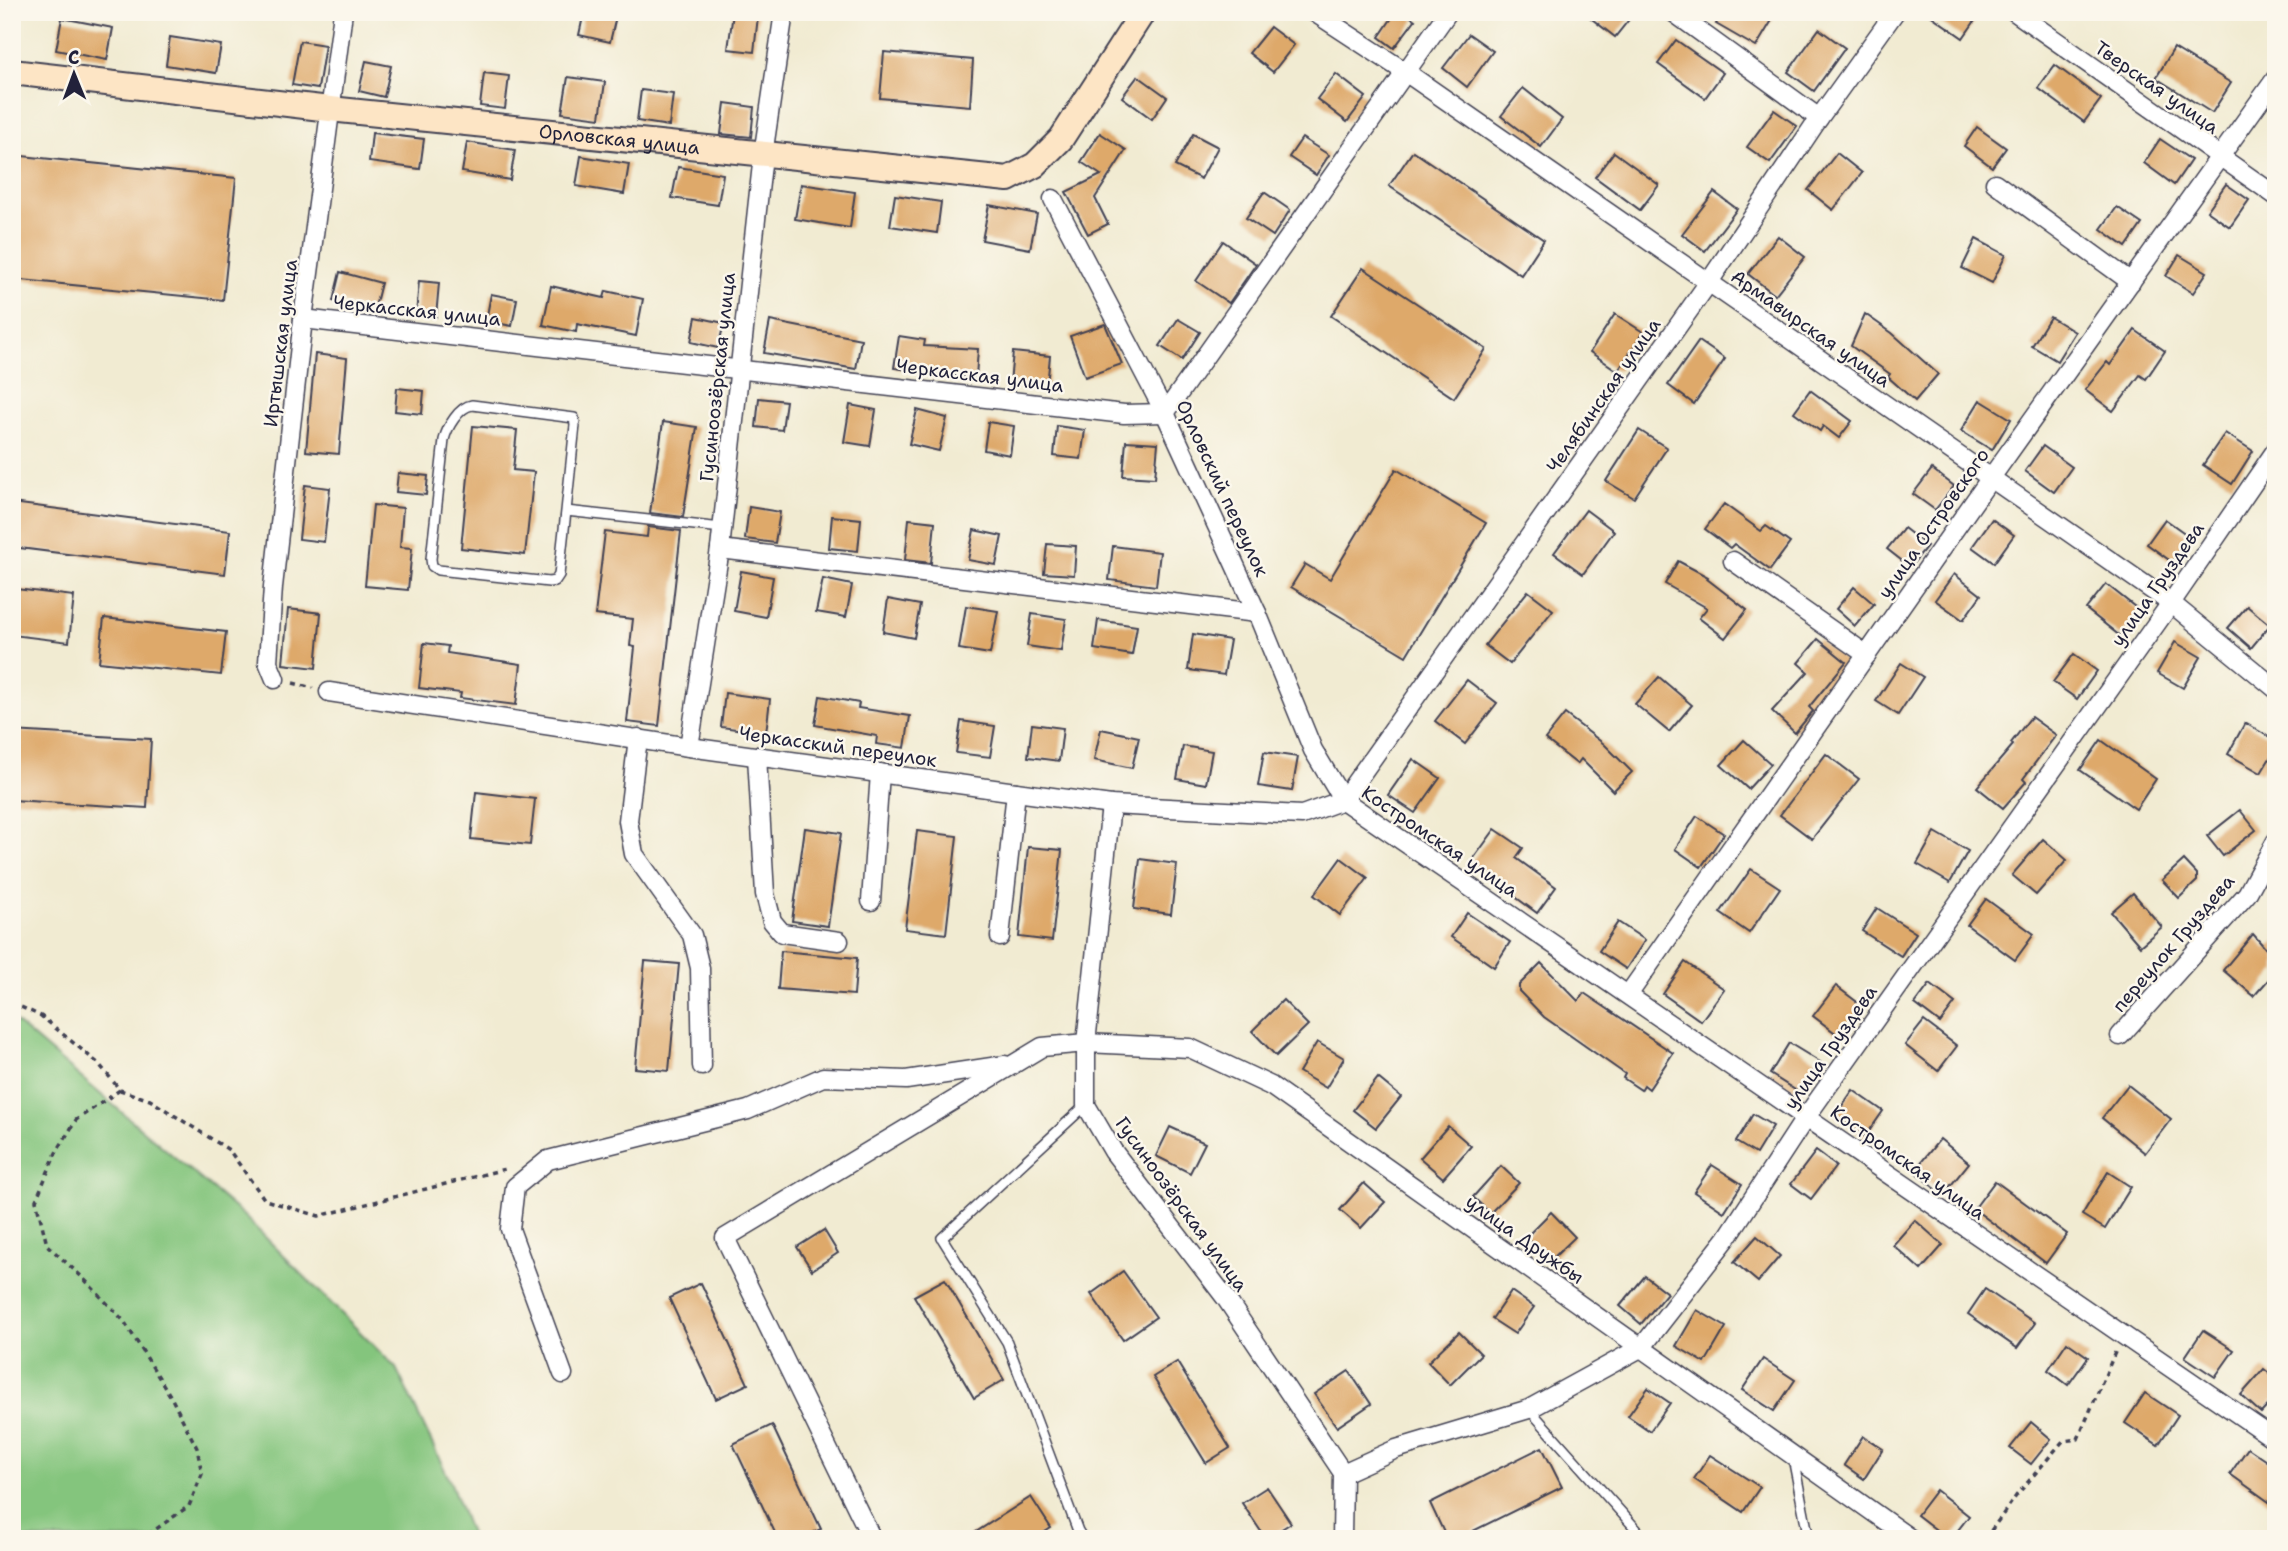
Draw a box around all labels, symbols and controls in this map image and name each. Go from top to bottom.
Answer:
street label: Тверская улица [2090,35,2224,140]
north arrow [38,38,108,108]
text: С [68,45,80,70]
street label: Орловская улица [538,119,701,160]
street label: Иртышская улица [258,258,303,428]
street label: Армавирская улица [1726,264,1896,393]
street label: Гусиноозёрская улица [694,271,741,483]
street label: Черкасская улица [332,289,502,332]
street label: Челябинская улица [1541,313,1666,477]
street label: Черкасская улица [895,353,1065,398]
street label: Орловский переулок [1171,396,1275,581]
street label: улица Островского [1872,443,1995,603]
street label: улица Груздева [2105,517,2210,651]
street label: Черкасский переулок [738,720,938,773]
street label: Костромская улица [1357,780,1523,903]
street label: переулок Груздева [2107,869,2240,1017]
street label: улица Груздева [1778,980,1883,1114]
street label: Костромская улица [1825,1099,1990,1225]
street label: Гусиноозёрская улица [1110,1112,1254,1297]
street label: улица Дружбы [1460,1189,1589,1290]

